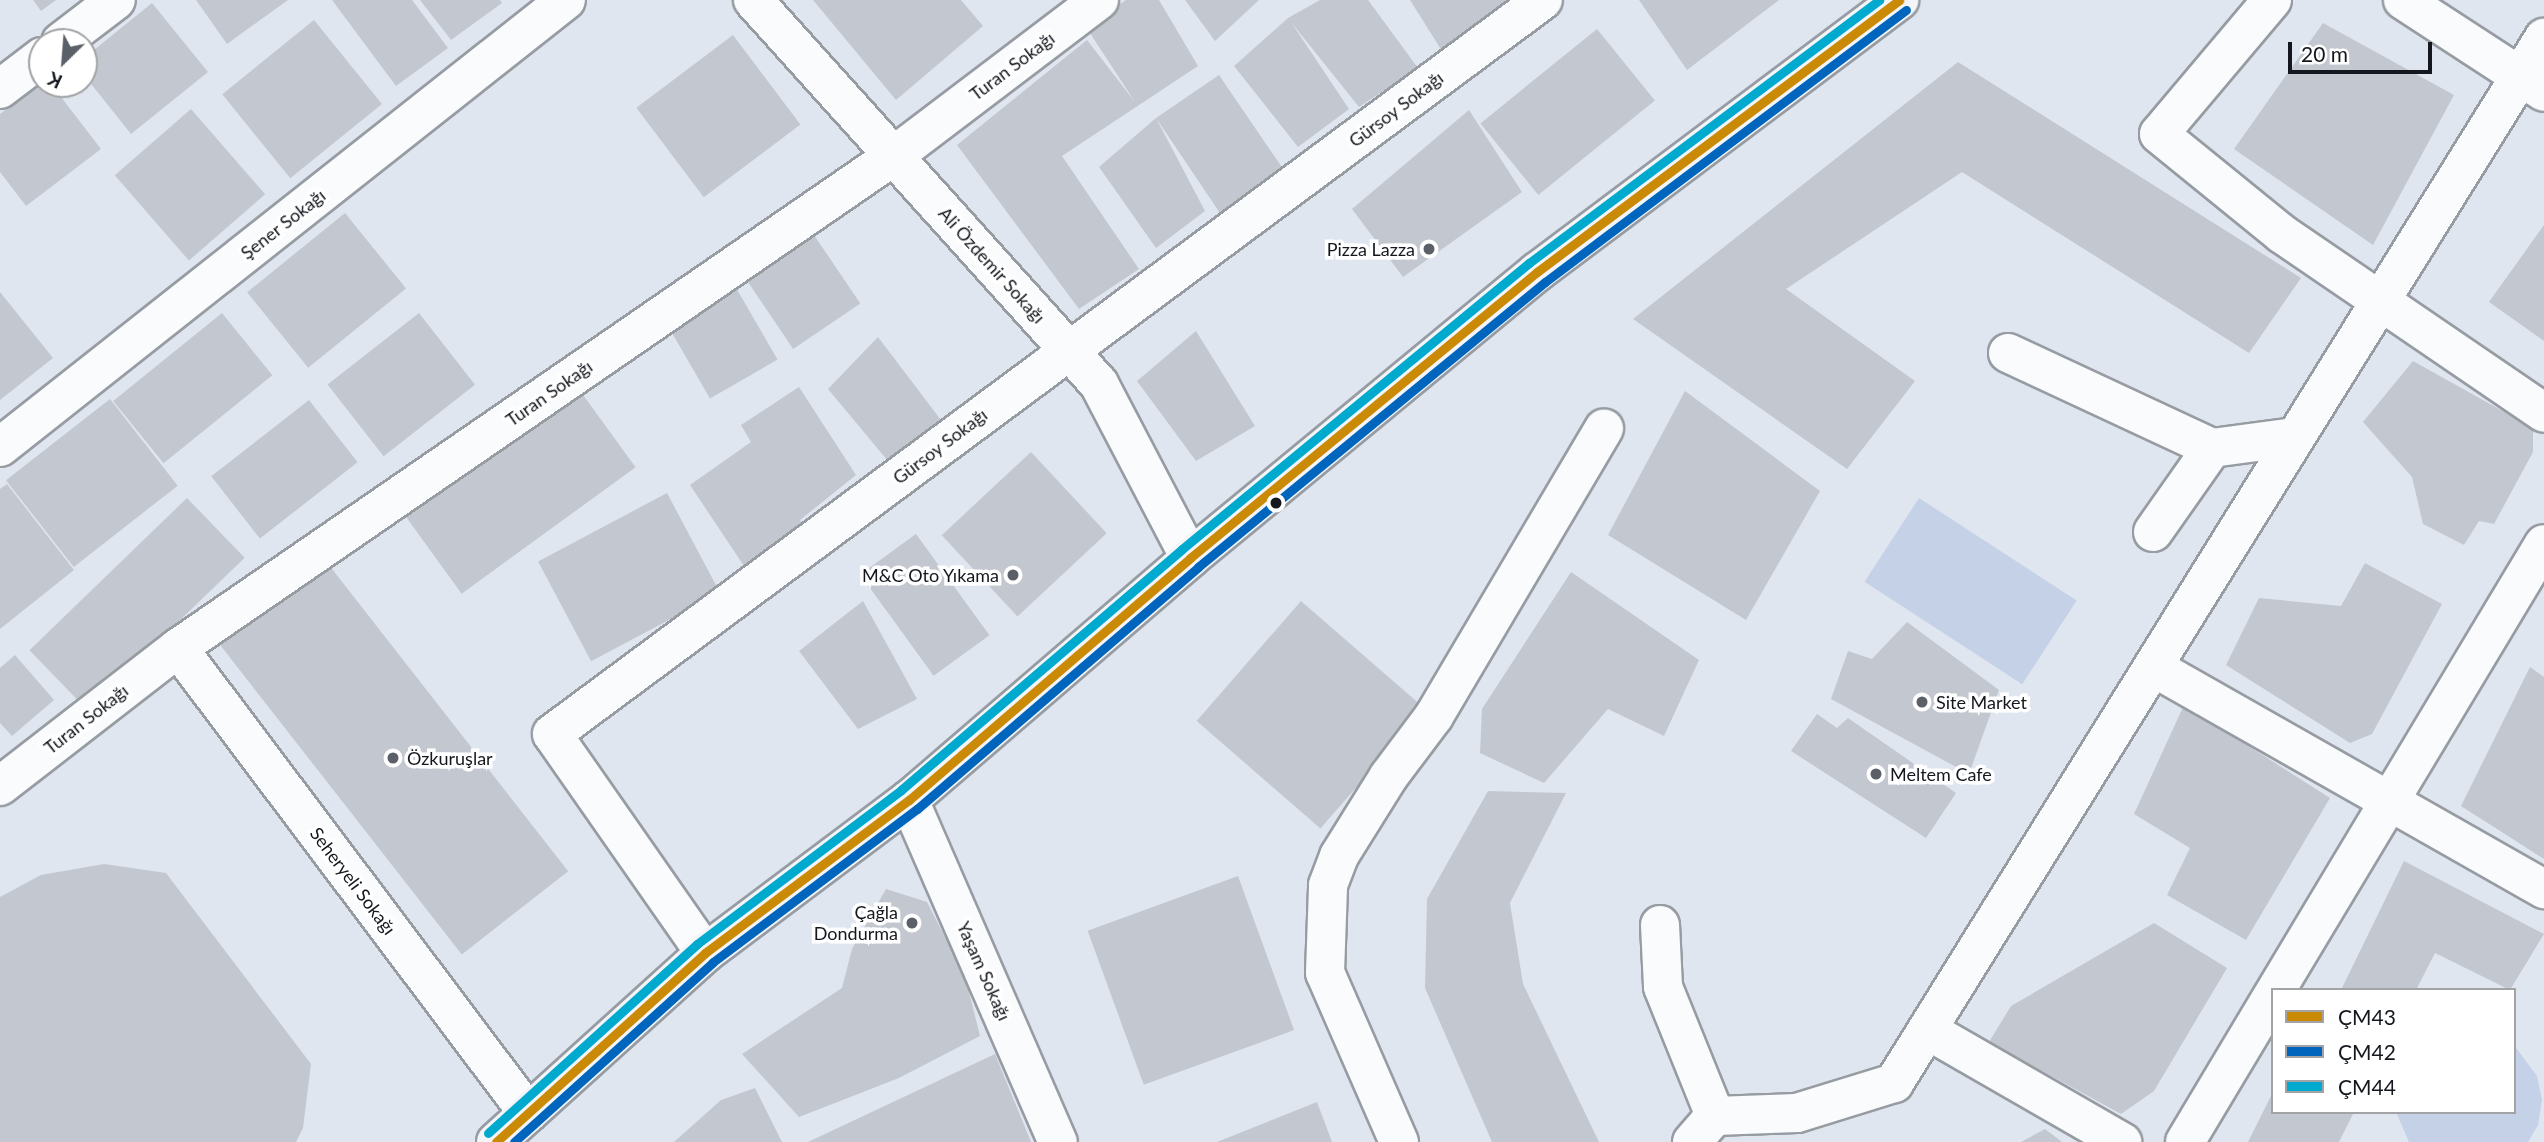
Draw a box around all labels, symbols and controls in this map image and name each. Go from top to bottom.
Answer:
street label: Turan Sokağı [965,27,1059,105]
north arrow [28,28,98,98]
scale bar [2292,28,2436,72]
text: 20 m [2301,41,2348,66]
street label: Gürsoy Sokağı [1344,66,1448,152]
text: K [44,67,66,94]
street label: Şener Sokağı [236,184,330,264]
street label: Ali Özdemir Sokağı [934,202,1050,328]
place label: Pizza Lazza [1327,238,1415,260]
marker: Pizza Lazza [1421,241,1437,257]
street label: Turan Sokağı [502,355,596,431]
street label: Gürsoy Sokağı [888,403,992,489]
unlabelled marker [1269,496,1283,510]
place label: M&C Oto Yıkama [861,564,999,586]
marker: M&C Oto Yıkama [1005,567,1021,583]
street label: Turan Sokağı [40,680,132,758]
place label: Site Market [1936,691,2027,713]
marker: Site Market [1914,694,1930,710]
place label: Özkuruşlar [407,747,493,769]
marker: Özkuruşlar [385,750,401,766]
place label: Meltem Cafe [1890,763,1992,785]
marker: Meltem Cafe [1868,766,1884,782]
street label: Seheryeli Sokağı [306,823,400,939]
place label: Çağla Dondurma [814,902,898,944]
marker: Çağla Dondurma [904,915,920,931]
street label: Yaşam Sokağı [953,918,1015,1024]
legend [2271,988,2516,1114]
text: ÇM43 [2338,1004,2396,1029]
text: ÇM42 [2338,1039,2396,1064]
text: ÇM44 [2338,1074,2396,1099]

